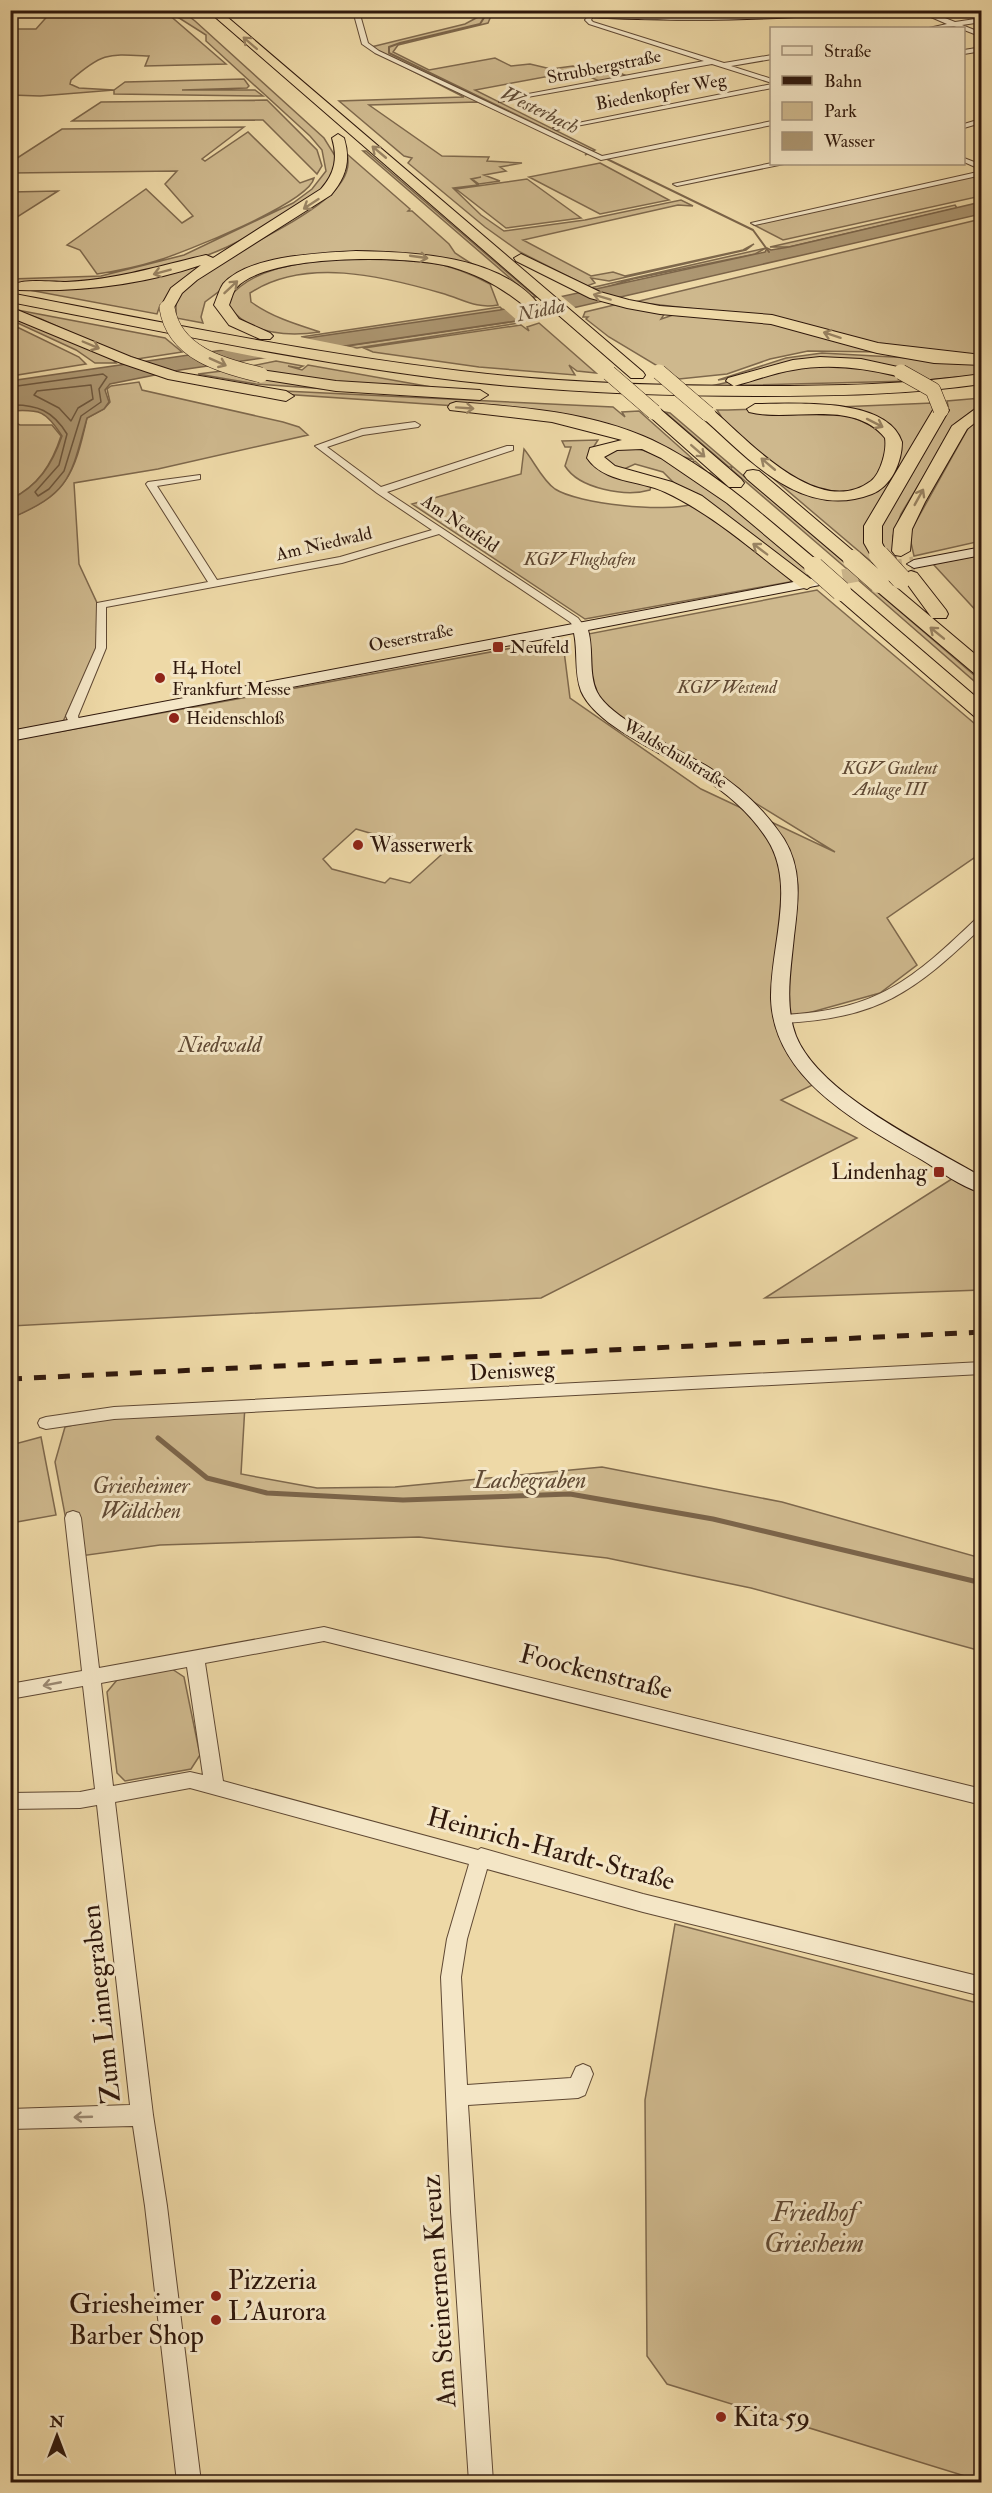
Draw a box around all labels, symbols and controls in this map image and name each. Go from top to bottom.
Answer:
legend [770,27,965,165]
one-way arrow [243,36,258,50]
text: Straße [824,40,872,63]
street label: Strubbergstraße [545,45,664,89]
street label: Biedenkopfer Weg [594,68,729,116]
text: Bahn [824,70,862,93]
water label: Westerbach [497,80,583,140]
text: Park [824,100,857,123]
text: Wasser [823,130,875,153]
one-way arrow [371,145,387,158]
one-way arrow [303,198,320,210]
one-way arrow [408,252,428,263]
one-way arrow [153,267,172,279]
one-way arrow [223,280,238,294]
one-way arrow [593,291,612,302]
water label: Nidda [514,293,567,327]
one-way arrow [823,329,842,340]
one-way arrow [81,340,99,351]
one-way arrow [208,357,227,368]
one-way arrow [454,403,474,414]
one-way arrow [865,418,883,430]
one-way arrow [690,444,705,458]
one-way arrow [761,457,776,471]
street label: Am Neufeld [416,489,503,558]
one-way arrow [913,489,925,506]
street label: Am Niedwald [273,522,374,566]
one-way arrow [752,542,768,555]
park label: KGV Flughafen [523,548,636,571]
street label: Oeserstraße [367,618,456,657]
one-way arrow [929,627,945,640]
place label: Neufeld [510,636,569,659]
marker: Neufeld [491,640,505,654]
place label: H4 Hotel Frankfurt Messe [172,657,291,701]
marker: H4 Hotel Frankfurt Messe [153,671,167,685]
park label: KGV Westend [676,676,778,699]
place label: Heidenschloß [186,707,284,730]
marker: Heidenschloß [167,711,181,725]
street label: Waldschulstraße [618,713,732,794]
park label: KGV Gutleut Anlage III [842,757,938,801]
place label: Wasserwerk [369,831,474,859]
marker: Wasserwerk [351,838,365,852]
park label: Niedwald [178,1031,263,1059]
place label: Lindenhag [831,1158,928,1186]
marker: Lindenhag [932,1165,946,1179]
street label: Denisweg [469,1355,556,1387]
water label: Lachegraben [473,1465,586,1496]
park label: Griesheimer Wäldchen [93,1472,191,1525]
street label: Foockenstraße [516,1637,676,1707]
one-way arrow [42,1679,62,1690]
street label: Heinrich-Hardt-Straße [424,1800,678,1898]
street label: Zum Linnegraben [74,1903,128,2105]
one-way arrow [74,2111,94,2122]
street label: Am Steinernen Kreuz [414,2173,464,2410]
park label: Friedhof Griesheim [764,2196,864,2260]
place label: Pizzeria L'Aurora [228,2264,327,2328]
place label: Griesheimer Barber Shop [69,2288,204,2353]
marker: Pizzeria L'Aurora [209,2289,223,2303]
marker: Griesheimer Barber Shop [209,2313,223,2327]
place label: Kita 59 [733,2401,810,2434]
north arrow [27,2406,87,2466]
marker: Kita 59 [714,2410,728,2424]
text: N [49,2412,65,2432]

